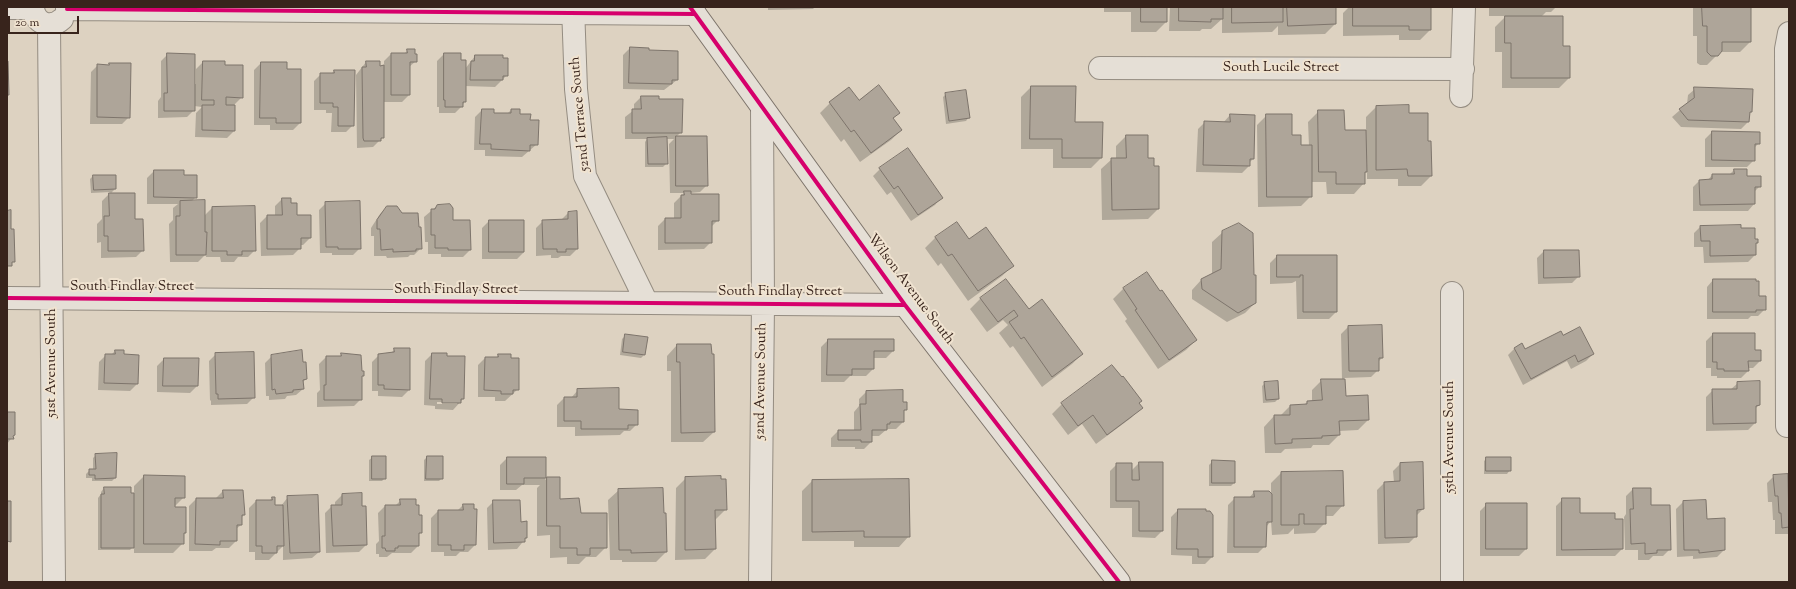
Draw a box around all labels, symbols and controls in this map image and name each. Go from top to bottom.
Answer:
scale bar [10,8,81,34]
text: 20 m [15,14,39,32]
street label: 52nd Terrace South [568,56,594,172]
street label: South Lucile Street [1223,61,1339,77]
street label: Wilson Avenue South [863,231,957,349]
street label: South Findlay Street [70,280,194,296]
street label: South Findlay Street [394,283,518,299]
street label: South Findlay Street [718,285,842,301]
street label: 51st Avenue South [45,308,61,418]
street label: 52nd Avenue South [753,322,771,440]
street label: 55th Avenue South [1443,381,1459,493]

